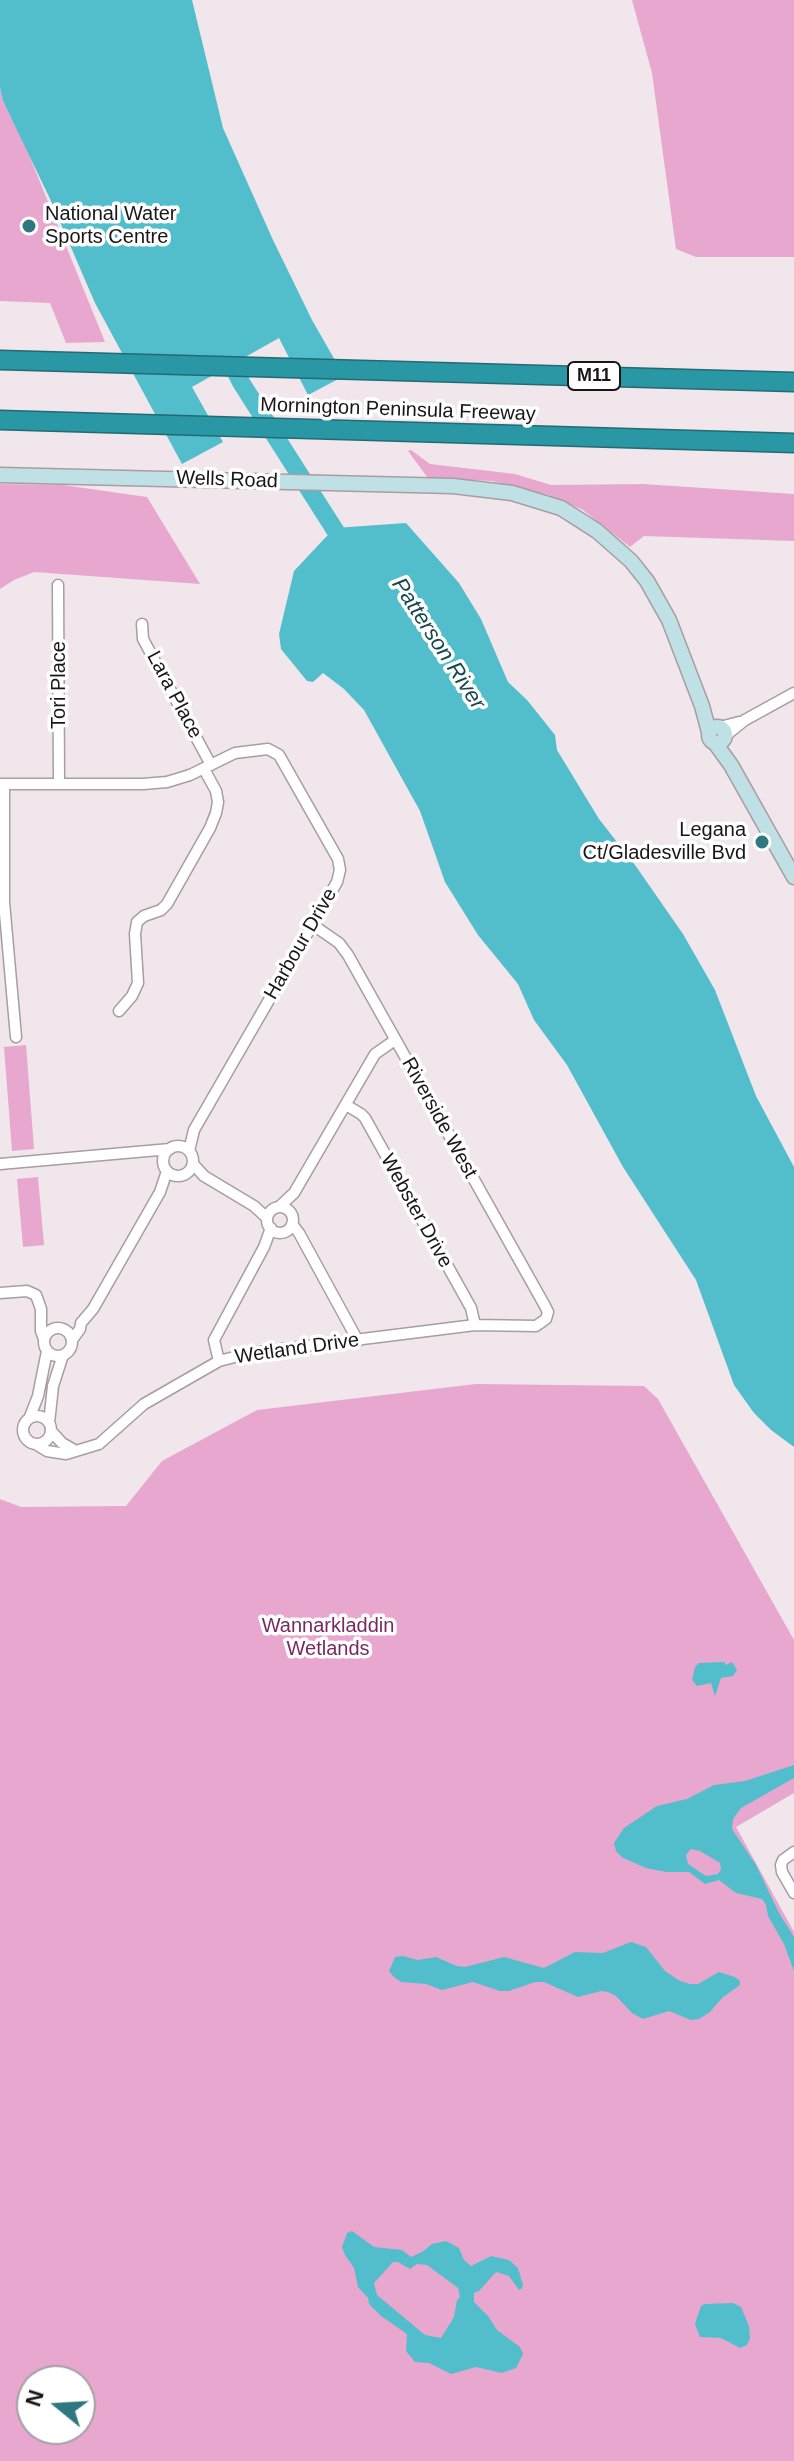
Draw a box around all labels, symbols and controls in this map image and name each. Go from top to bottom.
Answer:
place label: National Water Sports Centre [45,202,177,249]
marker: National Water Sports Centre [20,217,38,235]
road number: M11 [568,362,620,390]
street label: Mornington Peninsula Freeway [260,393,536,427]
street label: Wells Road [176,466,278,494]
water label: Patterson River [386,573,490,715]
street label: Tori Place [47,641,71,729]
street label: Lara Place [141,647,207,743]
place label: Legana Ct/Gladesville Bvd [583,818,746,865]
marker: Legana Ct/Gladesville Bvd [753,833,771,851]
street label: Harbour Drive [259,884,343,1004]
street label: Riverside West [396,1054,482,1182]
street label: Webster Drive [375,1150,457,1272]
street label: Wetland Drive [233,1328,361,1370]
park label: Wannarkladdin Wetlands [262,1614,394,1661]
north arrow [16,2365,96,2445]
text: N [20,2387,49,2409]

